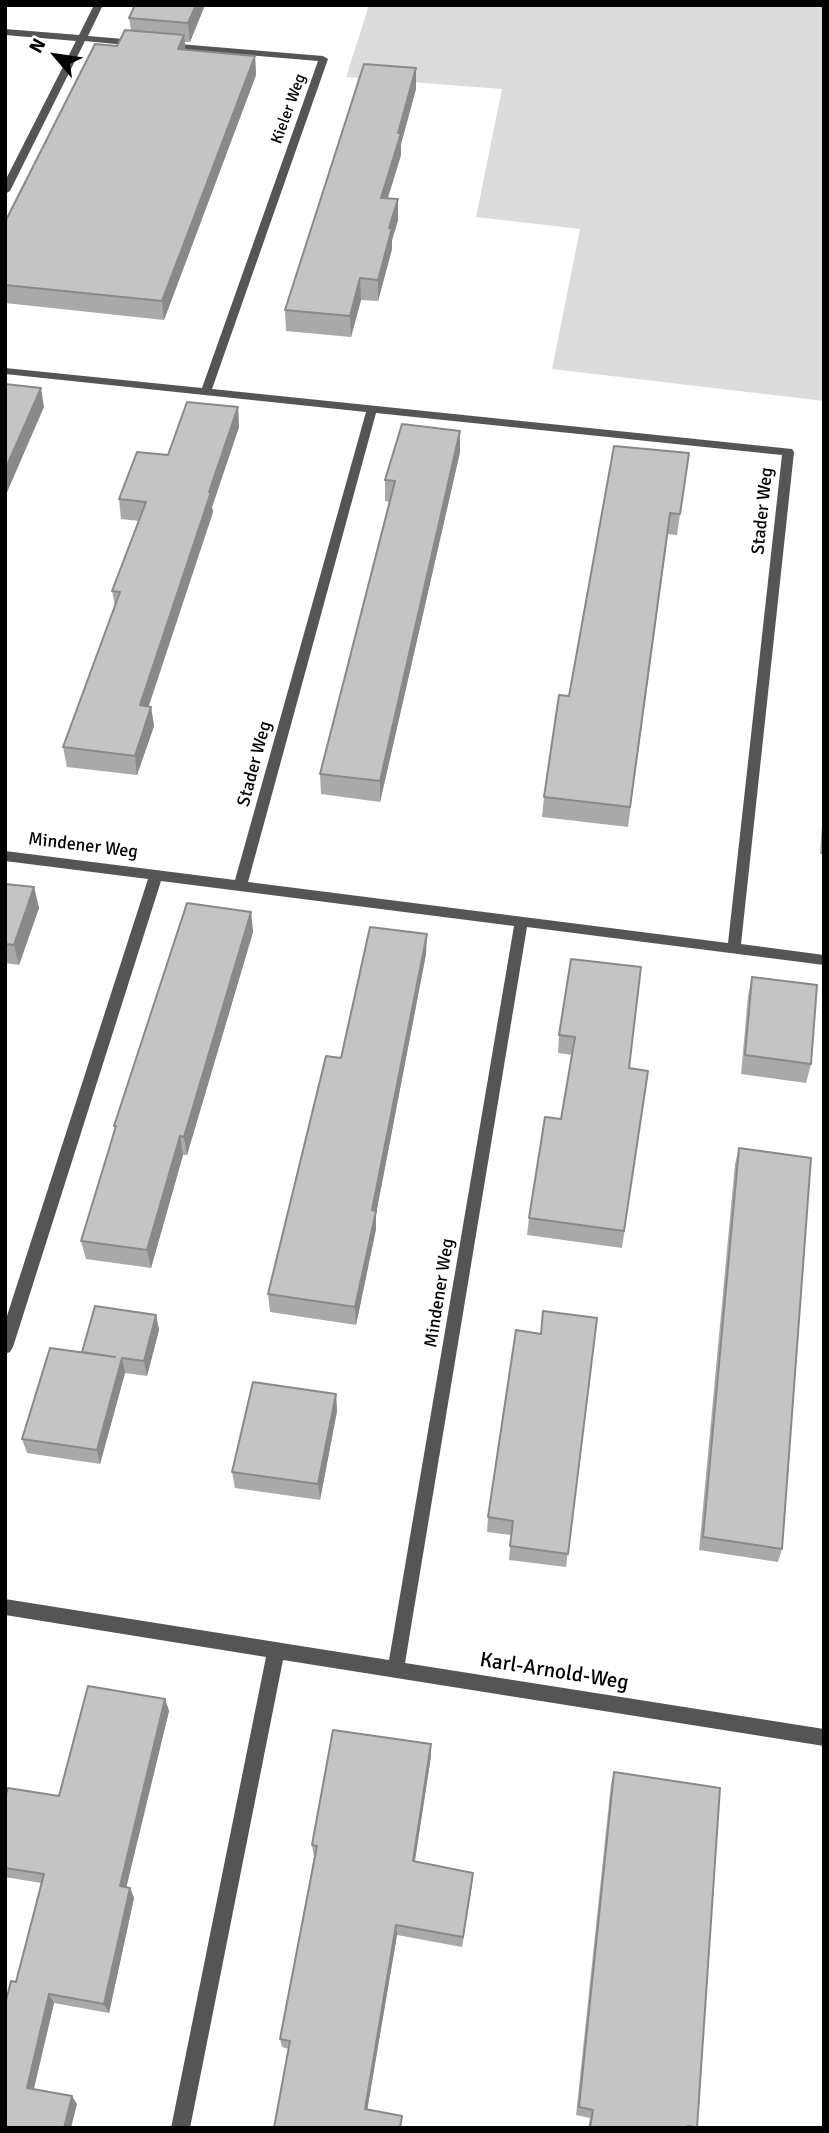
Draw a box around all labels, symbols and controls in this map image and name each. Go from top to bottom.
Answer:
north arrow [21,21,91,91]
text: N [24,34,51,57]
street label: Kieler Weg [267,71,311,147]
street label: Stader Weg [748,466,778,556]
street label: Stader Weg [233,719,277,809]
street label: Mindener Weg [27,829,139,863]
street label: Mindener Weg [421,1237,459,1349]
street label: Karl-Arnold-Weg [478,1648,630,1696]

